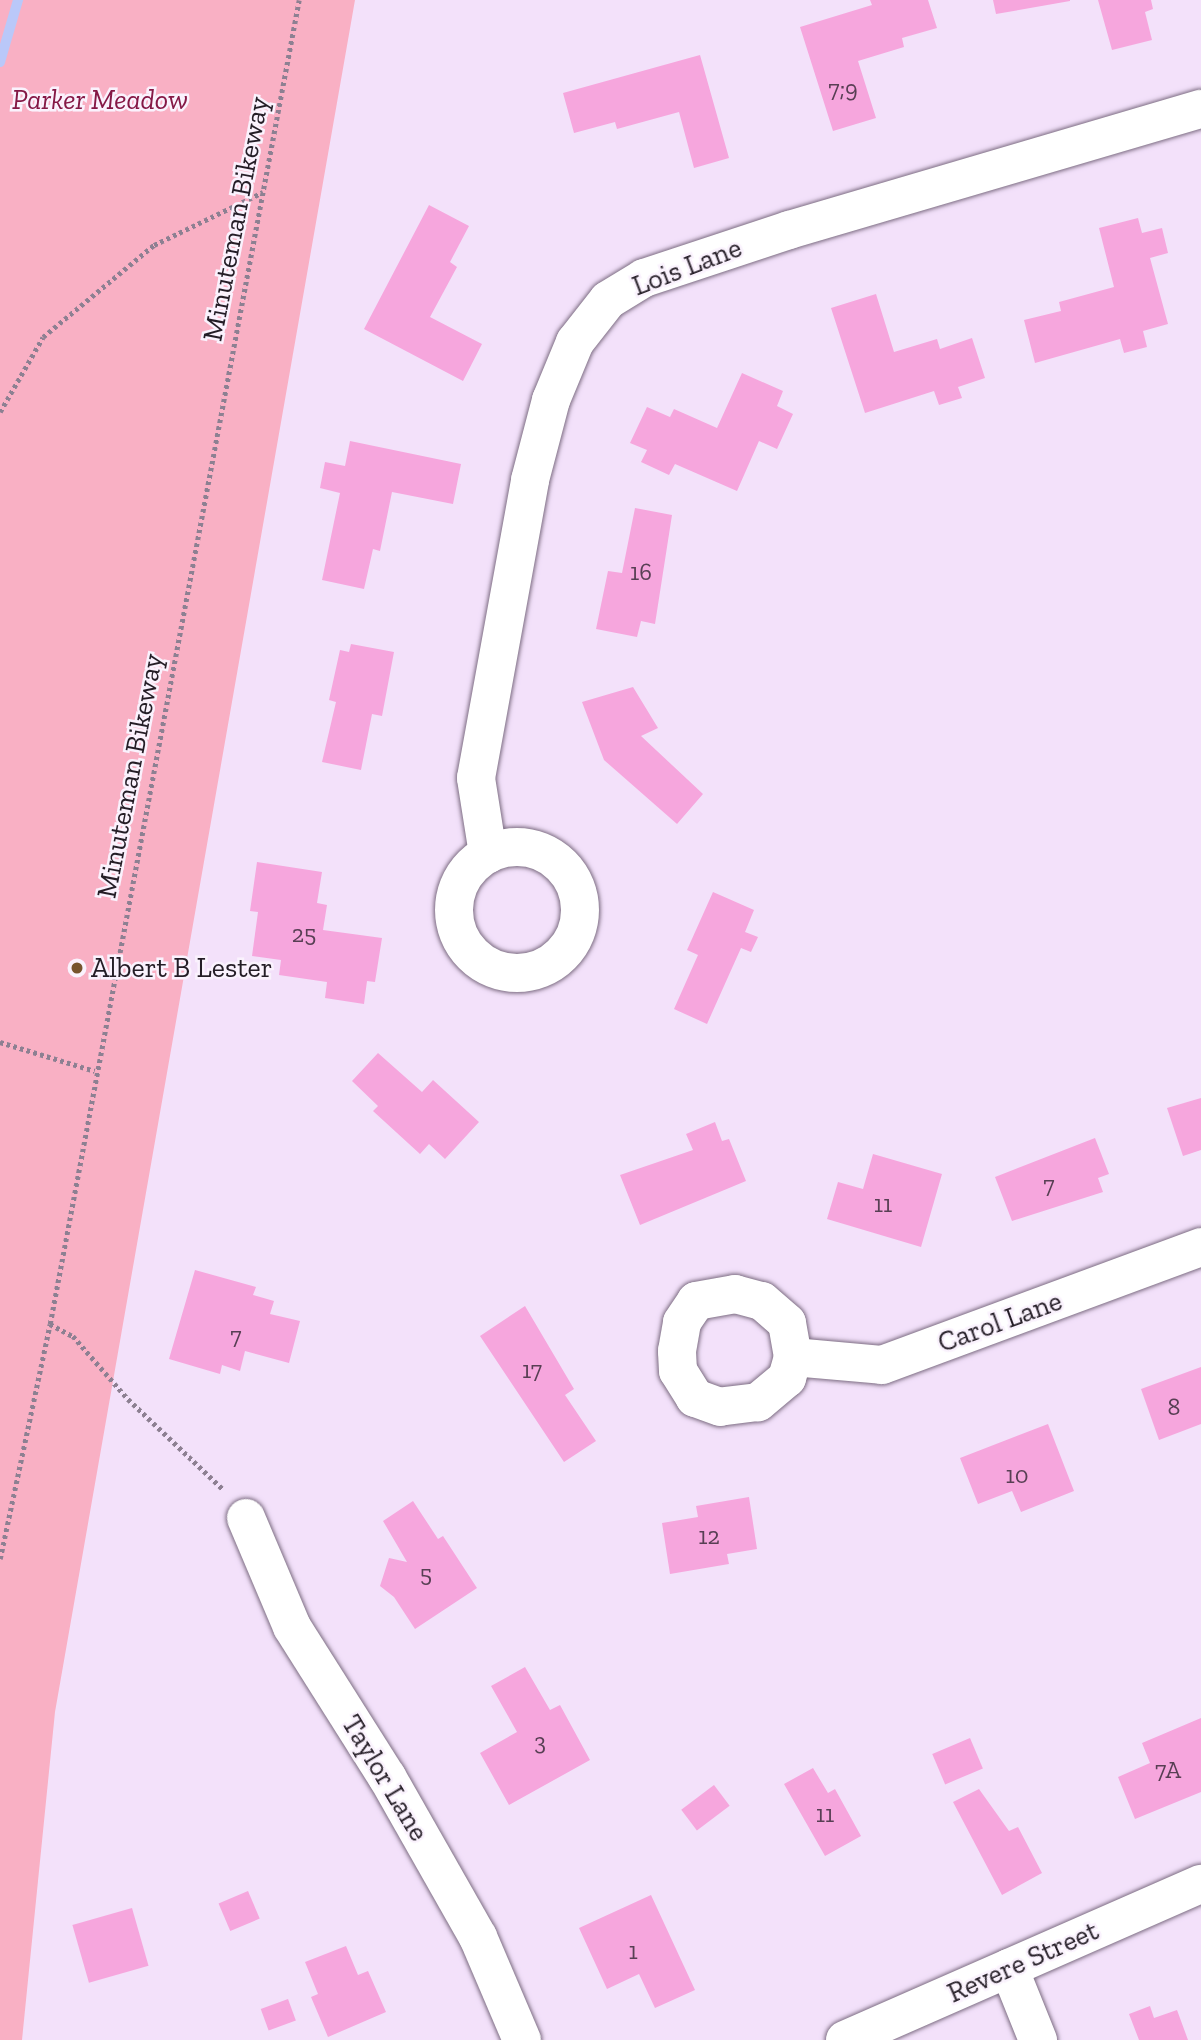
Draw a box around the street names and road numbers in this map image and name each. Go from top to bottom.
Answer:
street label: Minuteman Bikeway [196,94,276,344]
street label: Lois Lane [628,231,746,303]
street label: Minuteman Bikeway [90,651,170,901]
street label: Carol Lane [933,1284,1067,1360]
street label: Taylor Lane [334,1709,436,1847]
street label: Revere Street [942,1914,1104,2010]

